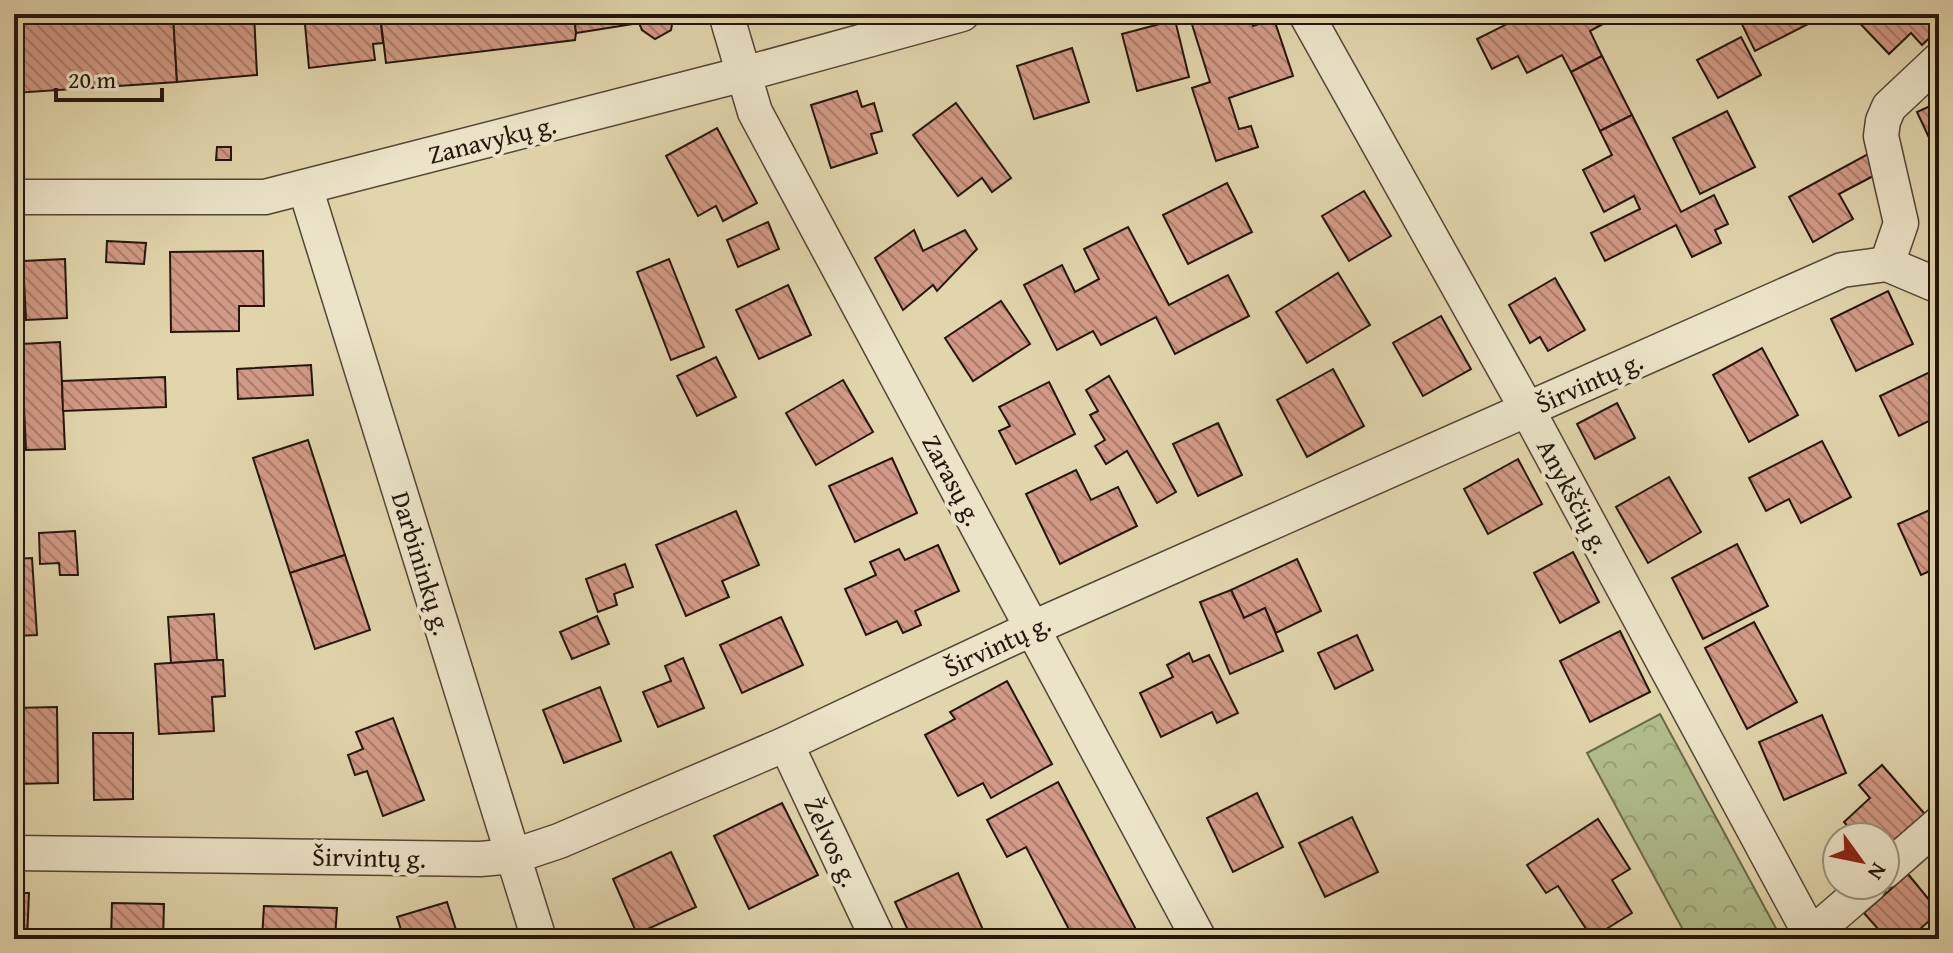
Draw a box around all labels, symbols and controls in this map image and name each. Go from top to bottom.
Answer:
scale bar [56,52,162,102]
text: 20 m [68,62,116,97]
street label: Zanavykų g. [424,104,560,174]
street label: Širvintų g. [1529,341,1649,423]
street label: Zarasų g. [913,427,993,533]
street label: Anykščių g. [1528,432,1620,560]
street label: Darbininkų g. [382,486,462,640]
street label: Širvintų g. [937,603,1057,687]
street label: Želvos g. [794,791,870,893]
north arrow [1821,821,1901,901]
street label: Širvintų g. [312,837,426,877]
text: N [1860,857,1895,887]

